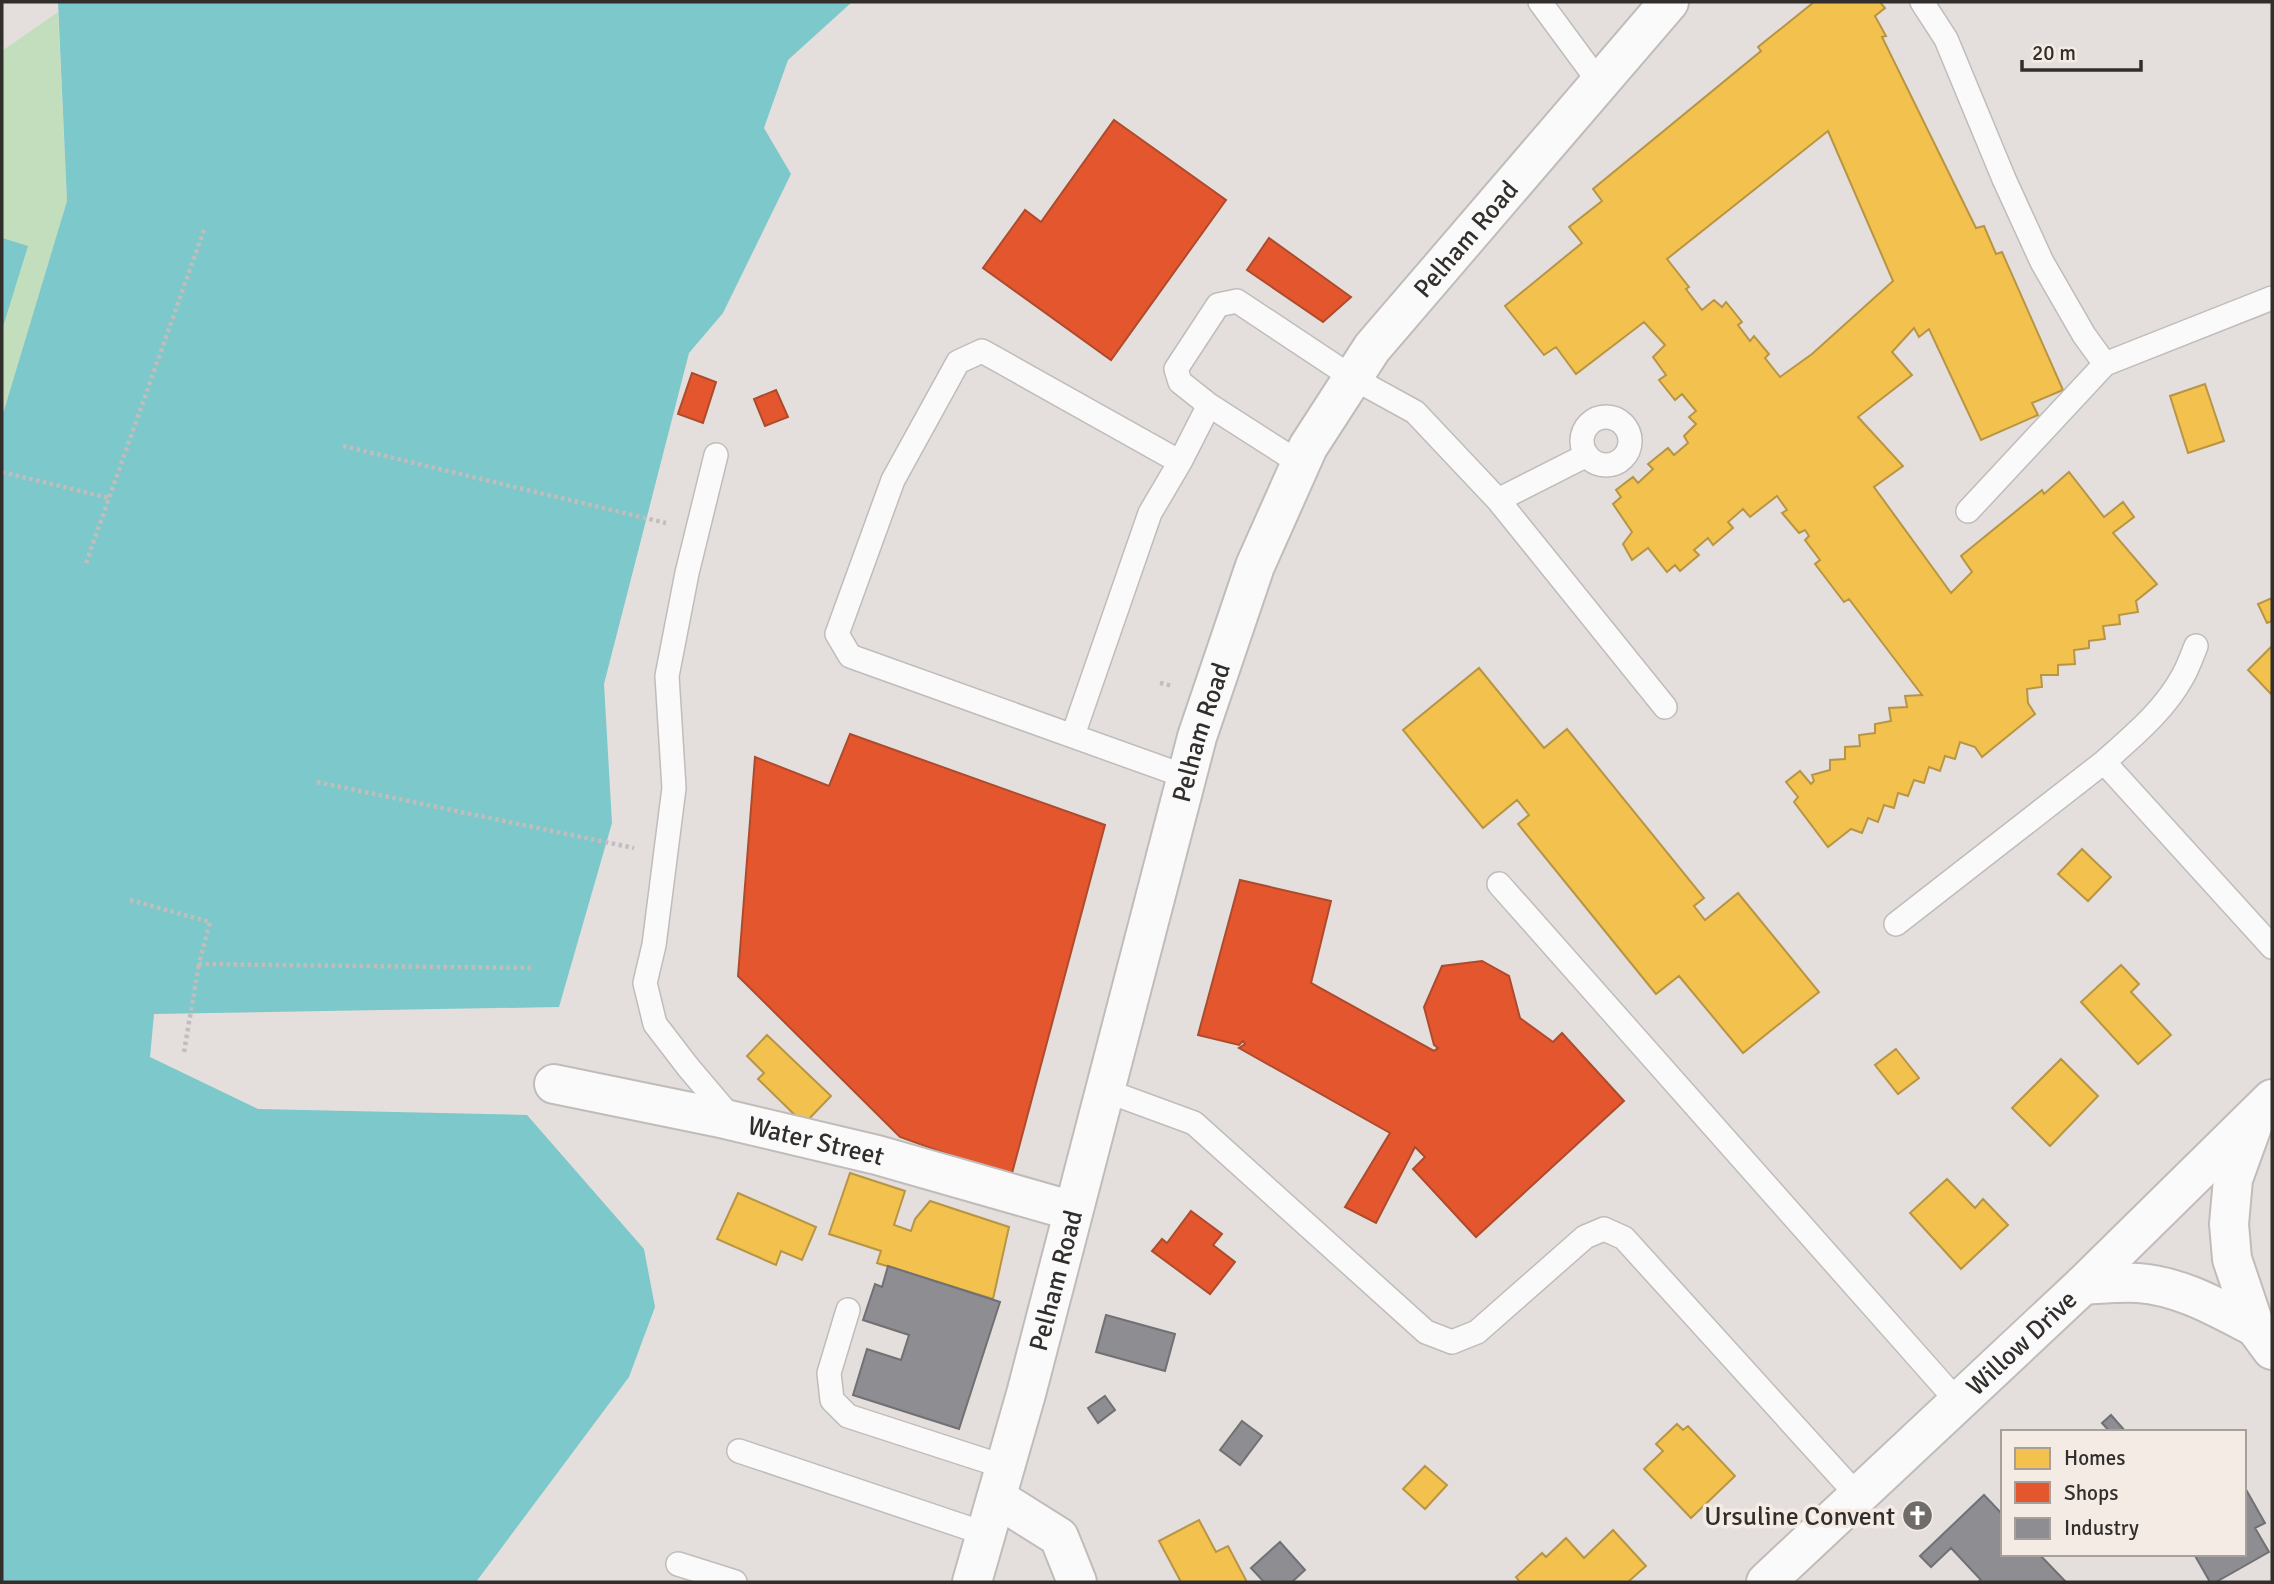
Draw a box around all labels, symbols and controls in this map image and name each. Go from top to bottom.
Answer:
scale bar [2022,28,2141,72]
text: 20 m [2032,40,2076,66]
street label: Pelham Road [1407,174,1526,305]
street label: Pelham Road [1166,659,1238,806]
street label: Water Street [744,1110,888,1173]
street label: Pelham Road [1023,1207,1090,1354]
street label: Willow Drive [1960,1284,2084,1403]
legend [2001,1430,2246,1556]
text: Homes [2064,1445,2126,1471]
text: Shops [2064,1480,2118,1506]
church icon: Ursuline Convent [1901,1499,1935,1533]
place label: Ursuline Convent [1704,1501,1895,1533]
text: Industry [2064,1515,2139,1541]

